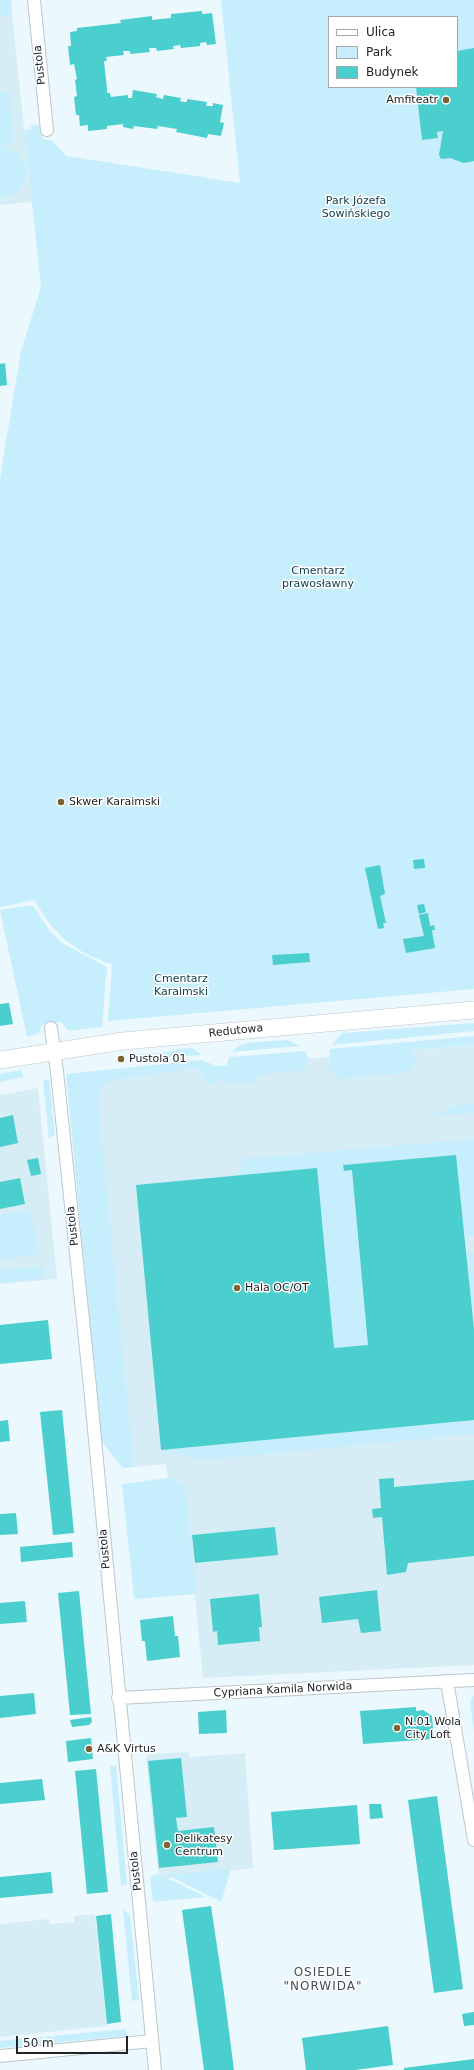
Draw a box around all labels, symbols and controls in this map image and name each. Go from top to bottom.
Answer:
legend [328,16,458,88]
text: Ulica [366,25,395,39]
street label: Pustola [31,44,49,86]
text: Park [366,45,392,59]
text: Budynek [366,65,419,79]
place label: Amfiteatr [386,93,438,107]
marker: Amfiteatr [441,95,451,105]
park label: Park Józefa Sowińskiego [322,194,390,220]
park label: Cmentarz prawosławny [282,564,354,590]
place label: Skwer Karaimski [69,795,160,809]
marker: Skwer Karaimski [56,797,66,807]
park label: Cmentarz Karaimski [154,972,208,998]
street label: Redutowa [208,1022,264,1040]
place label: Pustola 01 [129,1052,186,1066]
marker: Pustola 01 [116,1054,126,1064]
street label: Pustola [64,1205,82,1247]
place label: Hala OC/OT [245,1281,309,1295]
marker: Hala OC/OT [232,1283,242,1293]
street label: Pustola [97,1529,113,1569]
street label: Cypriana Kamila Norwida [213,1680,353,1700]
place label: N.01 Wola City Loft [405,1715,461,1741]
marker: N.01 Wola City Loft [392,1723,402,1733]
place label: A&K Virtus [97,1742,156,1756]
marker: A&K Virtus [84,1744,94,1754]
place label: Delikatesy Centrum [175,1832,233,1858]
marker: Delikatesy Centrum [162,1840,172,1850]
street label: Pustola [127,1850,145,1892]
district label: OSIEDLE "NORWIDA" [284,1966,362,1994]
scale bar [18,2028,130,2054]
text: 50 m [23,2036,54,2050]

